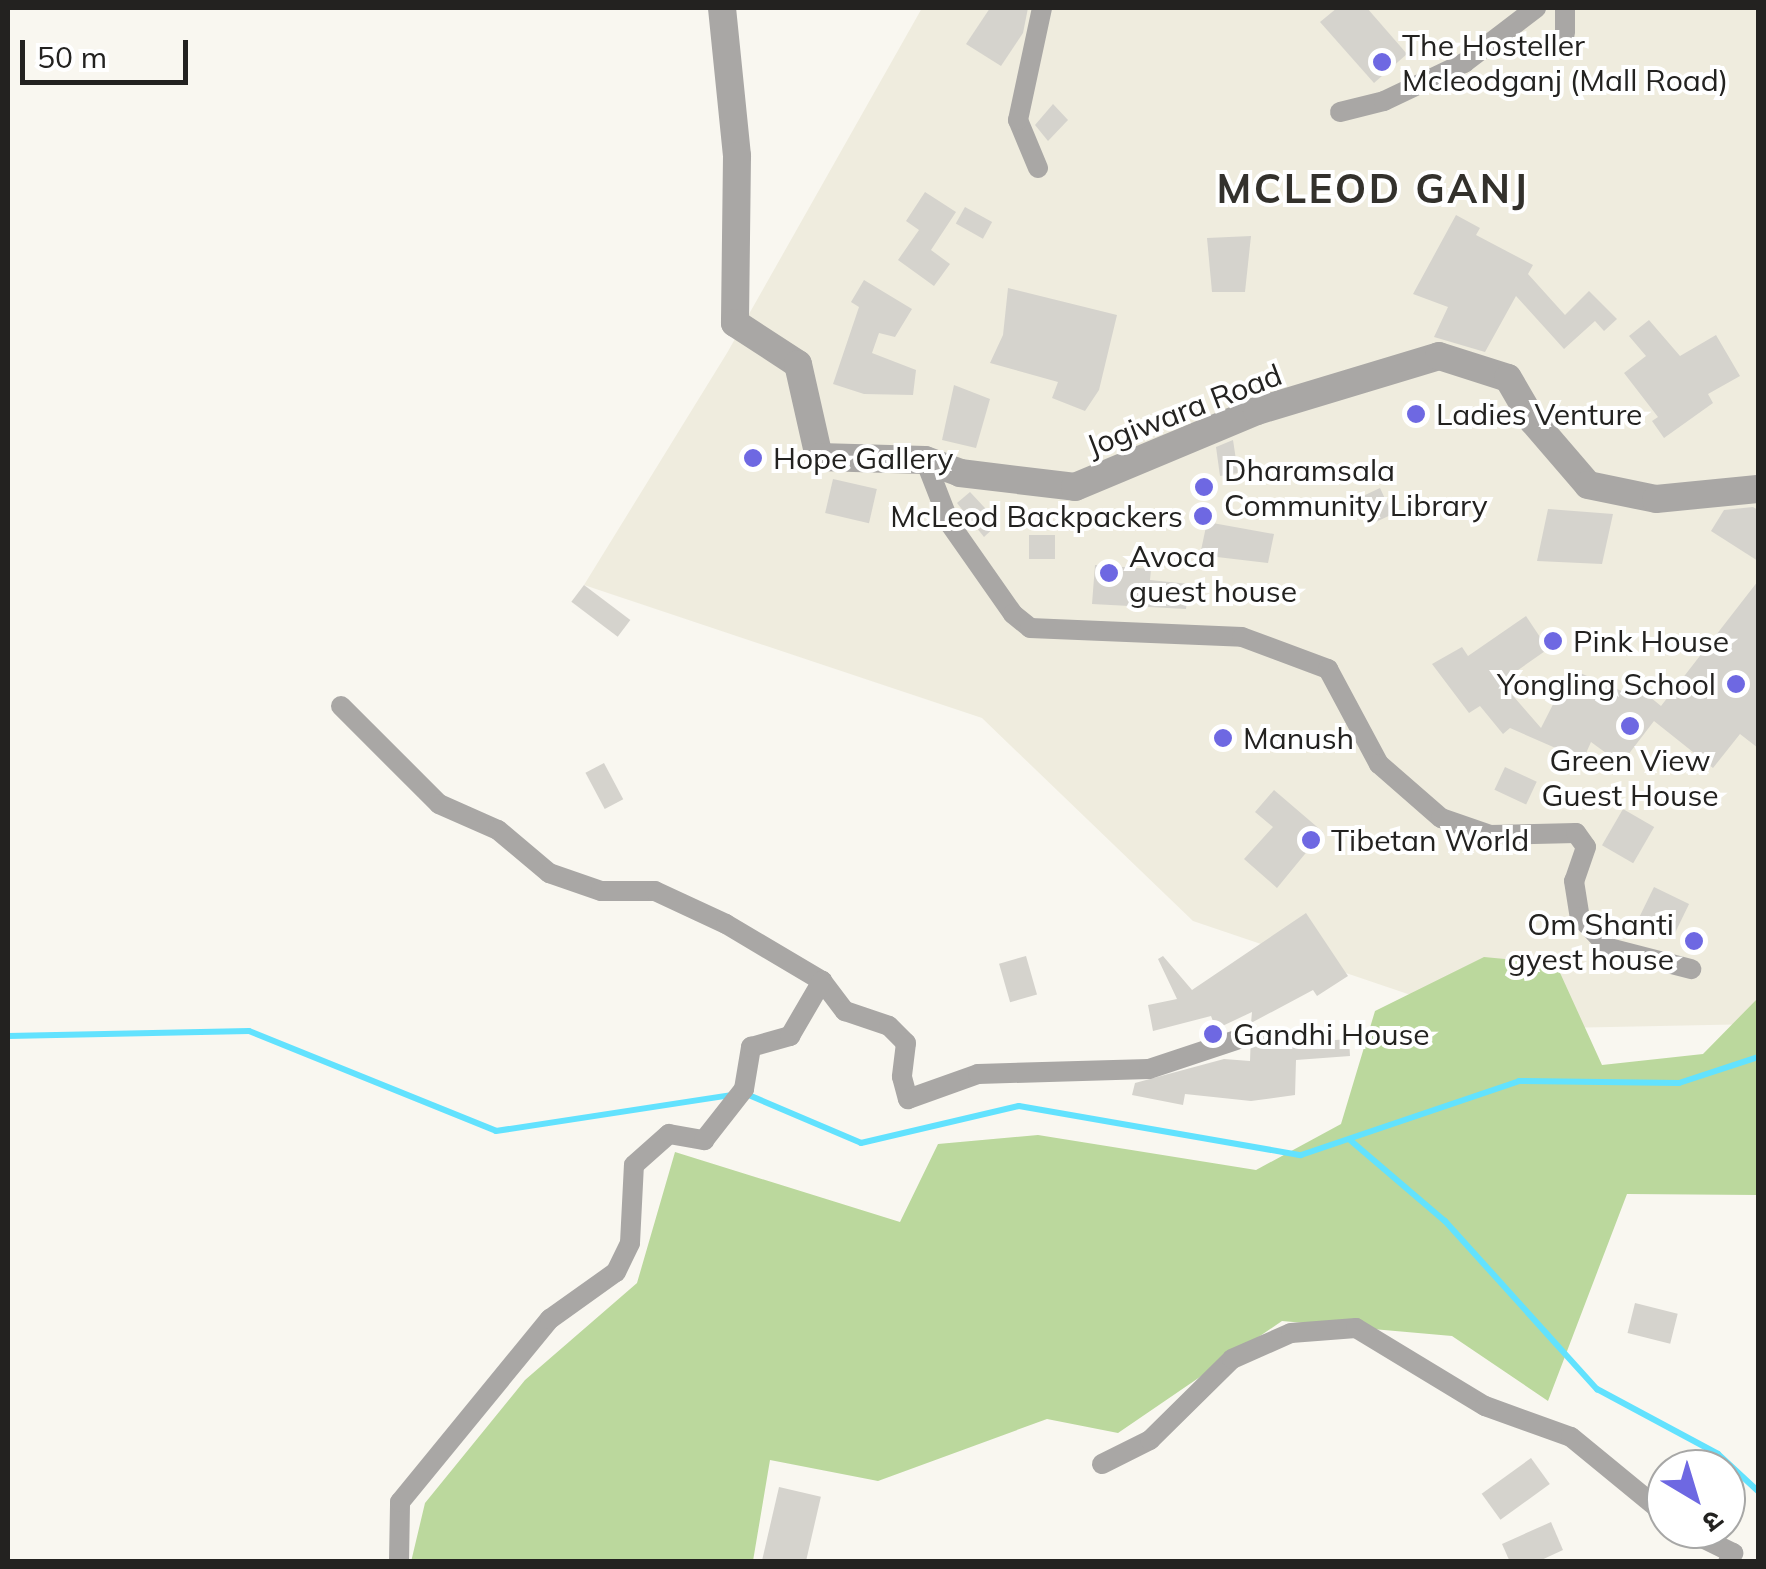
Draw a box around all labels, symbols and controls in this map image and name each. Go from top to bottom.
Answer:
scale bar [25,20,192,82]
place label: The Hosteller Mcleodganj (Mall Road) [1402,27,1728,98]
text: 50 m [37,38,107,76]
marker: The Hosteller Mcleodganj (Mall Road) [1371,51,1393,73]
district label: MCLEOD GANJ [1216,164,1530,212]
street label: Jogiwara Road [1081,356,1287,464]
place label: Ladies Venture [1436,396,1642,432]
marker: Ladies Venture [1405,403,1427,425]
place label: Hope Gallery [773,440,954,476]
marker: Hope Gallery [742,447,764,469]
place label: Dharamsala Community Library [1224,452,1488,522]
marker: Dharamsala Community Library [1193,476,1215,498]
place label: McLeod Backpackers [890,498,1183,534]
marker: McLeod Backpackers [1192,505,1214,527]
place label: Avoca guest house [1129,538,1297,608]
marker: Avoca guest house [1098,562,1120,584]
place label: Pink House [1573,623,1729,659]
marker: Pink House [1542,630,1564,652]
place label: Yongling School [1497,666,1716,702]
marker: Yongling School [1725,673,1747,695]
marker: Green View Guest House [1619,715,1641,737]
place label: Manush [1243,720,1354,756]
marker: Manush [1212,727,1234,749]
place label: Green View Guest House [1541,742,1719,812]
place label: Tibetan World [1331,822,1529,858]
marker: Tibetan World [1300,829,1322,851]
place label: Om Shanti gyest house [1508,906,1674,976]
marker: Om Shanti gyest house [1683,930,1705,952]
place label: Gandhi House [1233,1016,1430,1052]
marker: Gandhi House [1202,1023,1224,1045]
north arrow [1646,1449,1746,1549]
text: उ [1696,1503,1731,1540]

